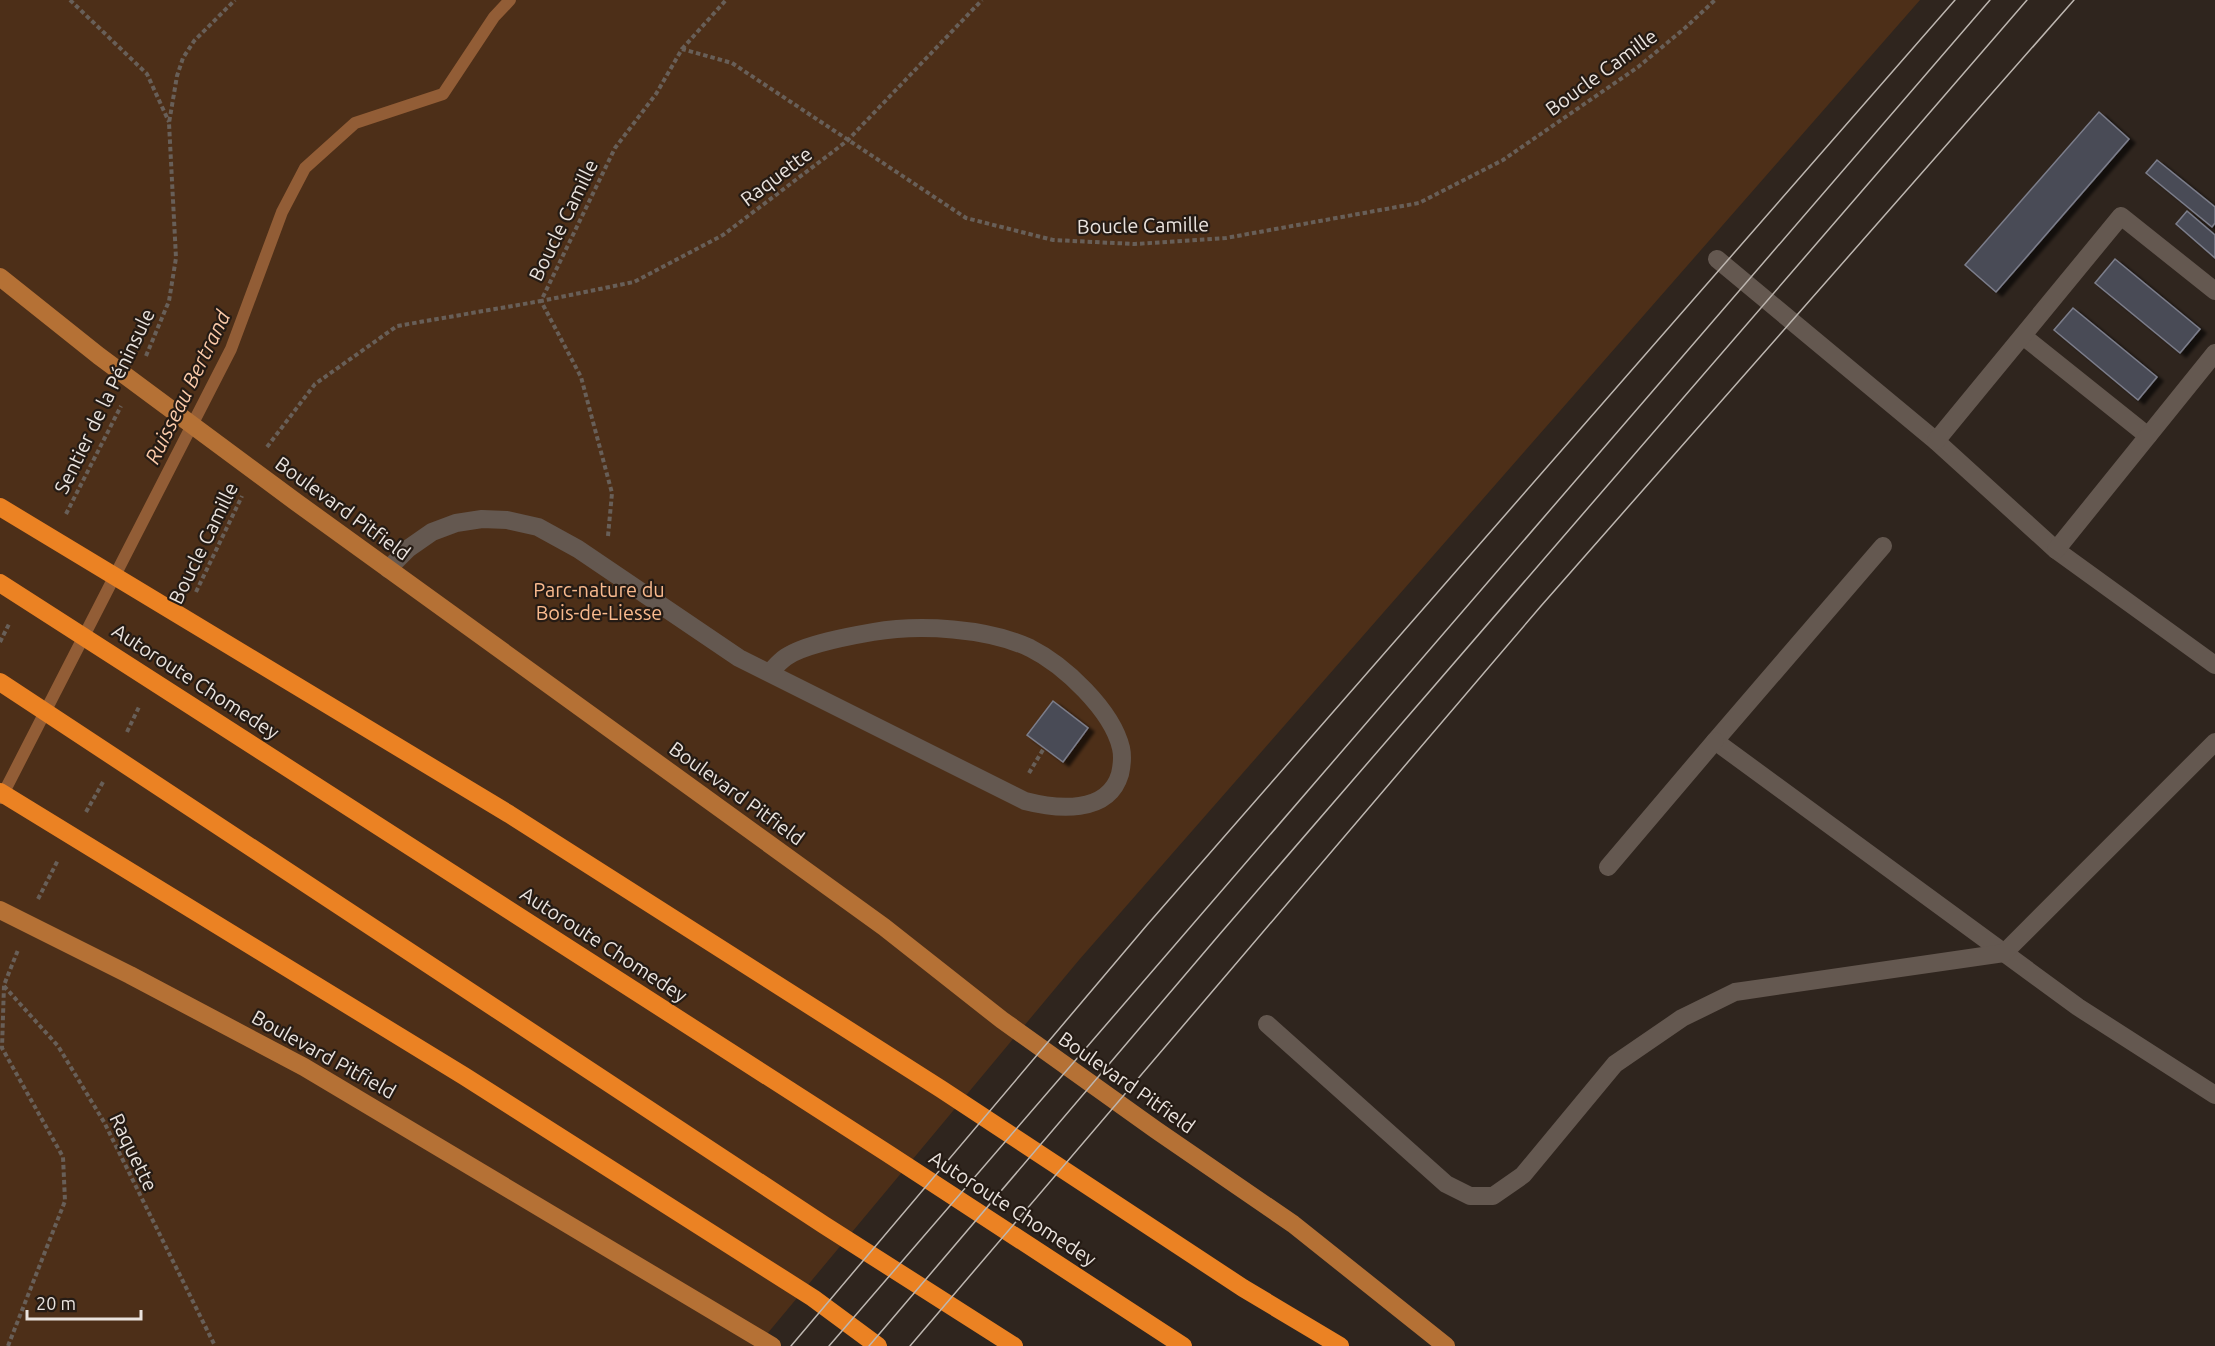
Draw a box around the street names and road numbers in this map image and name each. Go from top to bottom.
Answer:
street label: Boucle Camille [1541,24,1661,120]
street label: Raquette [736,142,816,210]
street label: Boucle Camille [524,156,602,284]
street label: Boucle Camille [1077,212,1209,238]
street label: Sentier de la Péninsule [49,305,159,497]
street label: Boulevard Pitfield [271,451,415,565]
street label: Boucle Camille [164,479,242,607]
street label: Autoroute Chomedey [108,618,284,744]
street label: Boulevard Pitfield [665,736,809,850]
street label: Autoroute Chomedey [516,881,692,1007]
street label: Boulevard Pitfield [248,1005,400,1103]
street label: Boulevard Pitfield [1054,1026,1200,1138]
street label: Raquette [105,1109,163,1195]
street label: Autoroute Chomedey [925,1145,1101,1271]

